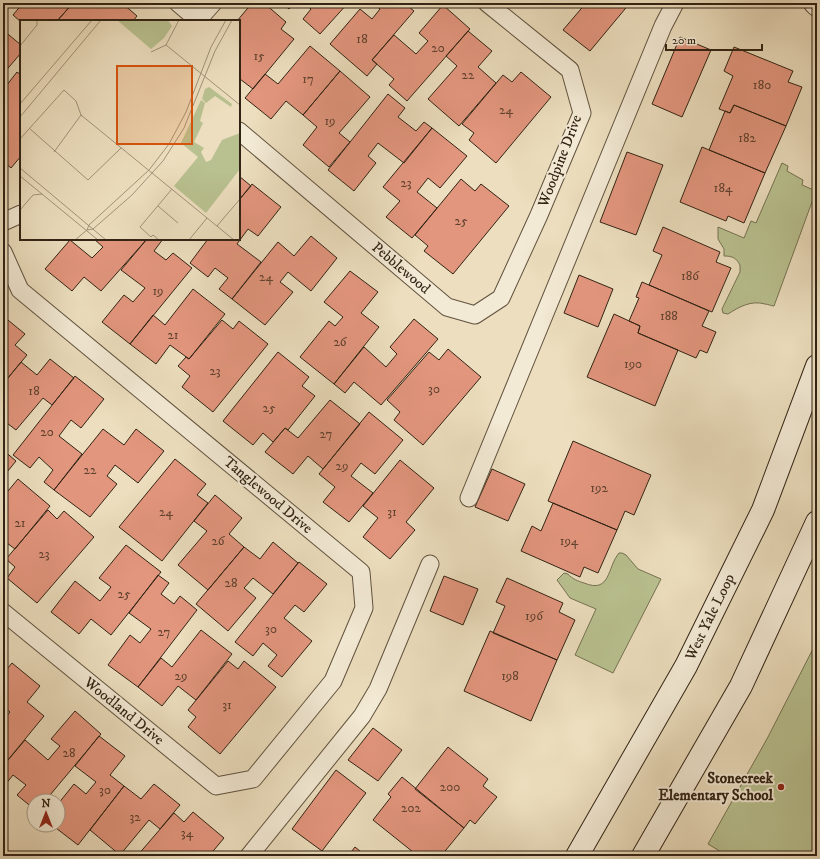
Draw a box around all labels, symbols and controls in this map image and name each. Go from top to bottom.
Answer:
inset map [20,20,240,240]
scale bar [666,26,762,52]
house number: 18 [356,31,368,47]
text: 20 m [672,33,696,48]
house number: 20 [431,40,445,56]
house number: 15 [253,48,265,64]
house number: 22 [462,67,475,83]
house number: 17 [302,71,314,87]
house number: 180 [753,77,771,93]
house number: 24 [499,102,513,118]
street label: Woodpine Drive [533,112,586,211]
house number: 19 [324,113,336,129]
house number: 182 [738,130,756,146]
house number: 23 [400,175,412,191]
house number: 184 [714,180,733,196]
house number: 25 [455,213,468,229]
street label: Pebblewood [368,238,435,298]
house number: 186 [681,268,700,284]
house number: 24 [259,269,273,285]
house number: 19 [152,283,164,299]
house number: 188 [660,308,678,324]
house number: 21 [167,327,179,343]
house number: 26 [333,334,348,350]
house number: 190 [624,356,642,372]
house number: 23 [209,363,221,379]
house number: 30 [428,381,440,397]
house number: 18 [28,383,40,399]
house number: 25 [263,400,276,416]
house number: 20 [40,424,54,440]
house number: 27 [320,426,333,442]
street label: Tanglewood Drive [220,452,316,538]
house number: 29 [336,458,348,474]
house number: 22 [84,462,97,478]
house number: 192 [590,480,608,496]
house number: 24 [159,504,173,520]
house number: 31 [387,504,397,520]
house number: 21 [14,515,26,531]
house number: 26 [211,533,226,549]
house number: 194 [560,533,579,549]
house number: 23 [38,546,50,562]
street label: West Yale Loop [680,570,739,664]
house number: 28 [225,575,237,591]
house number: 25 [118,586,131,602]
house number: 196 [525,608,544,624]
house number: 30 [265,621,277,637]
house number: 27 [158,624,171,640]
house number: 29 [175,668,187,684]
house number: 198 [501,668,519,684]
street label: Woodland Drive [79,672,168,749]
house number: 31 [222,697,232,713]
house number: 28 [63,745,75,761]
place label: Stonecreek Elementary School [658,769,774,805]
house number: 200 [440,779,460,795]
house number: 30 [99,782,111,798]
marker: Stonecreek Elementary School [776,782,786,792]
north arrow [26,793,66,833]
text: N [41,797,51,811]
house number: 202 [401,800,421,816]
house number: 32 [129,809,141,825]
house number: 34 [181,825,194,841]

